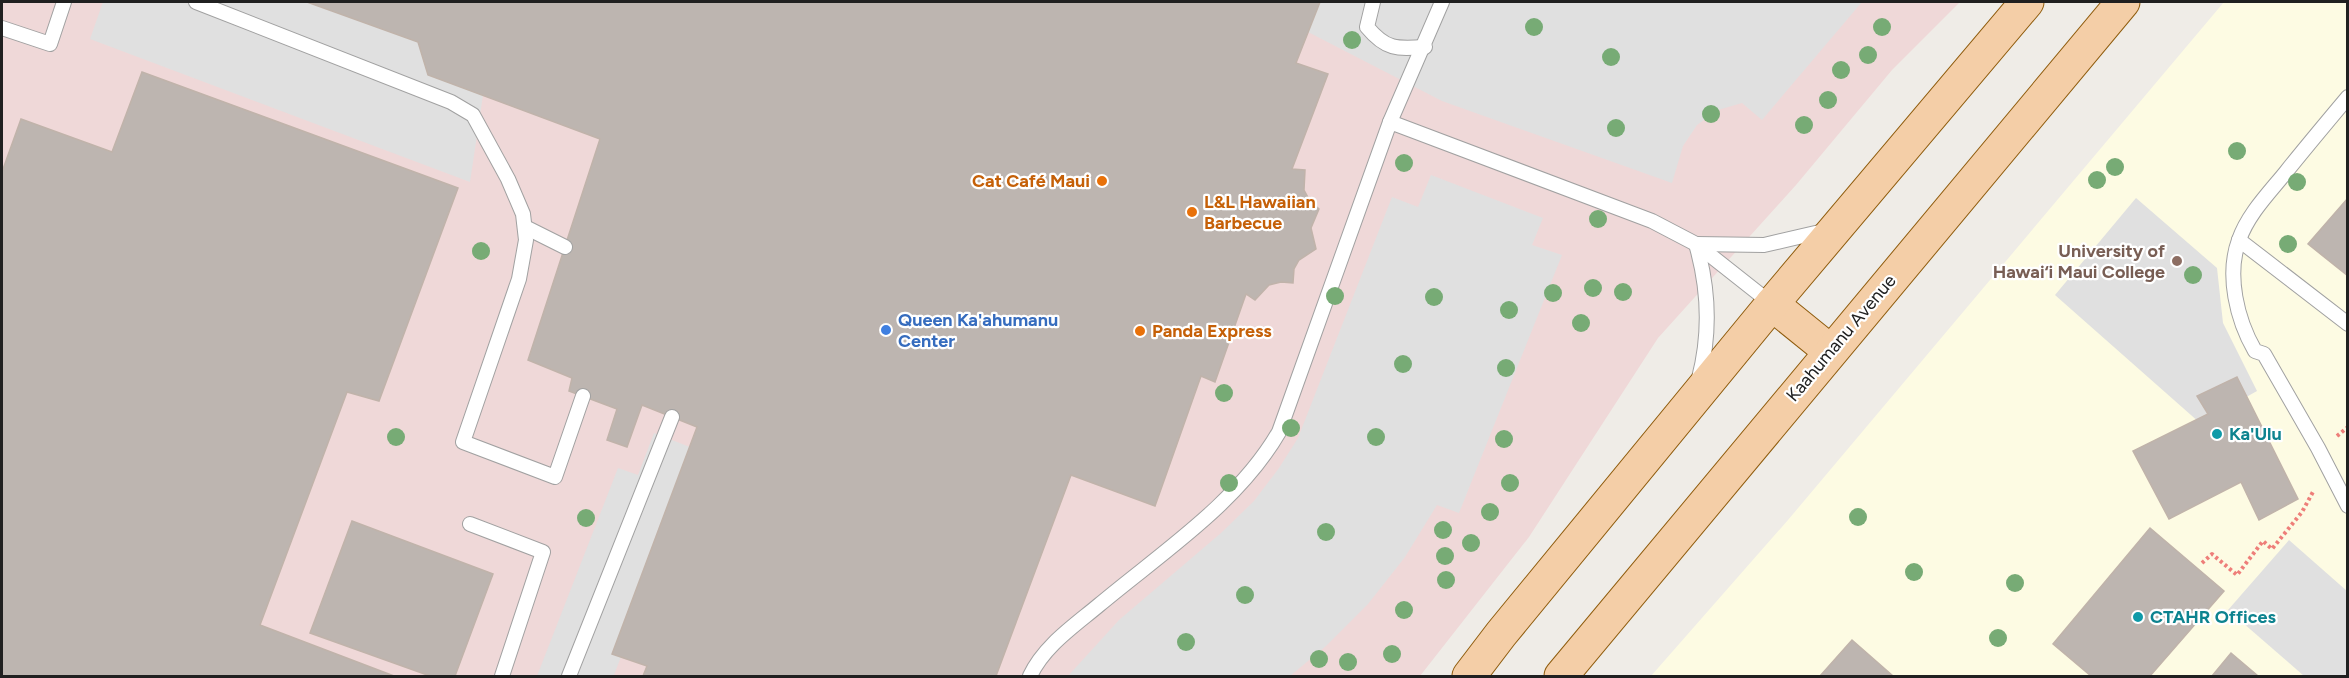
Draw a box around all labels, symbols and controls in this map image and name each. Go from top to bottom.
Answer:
place label: Cat Café Maui [972,170,1090,192]
marker: Cat Café Maui [1095,174,1109,188]
place label: L&L Hawaiian Barbecue [1204,191,1316,234]
marker: L&L Hawaiian Barbecue [1185,205,1199,219]
place label: University of Hawai‘i Maui College [1993,240,2166,283]
marker: University of Hawai‘i Maui College [2170,254,2184,268]
street label: Kaahumanu Avenue [1781,270,1901,406]
place label: Queen Ka'ahumanu Center [898,309,1058,352]
place label: Panda Express [1152,320,1272,342]
marker: Queen Ka'ahumanu Center [879,323,893,337]
marker: Panda Express [1133,324,1147,338]
place label: Ka'Ulu [2229,423,2282,445]
marker: Ka'Ulu [2210,427,2224,441]
place label: CTAHR Offices [2150,606,2276,628]
marker: CTAHR Offices [2131,610,2145,624]

